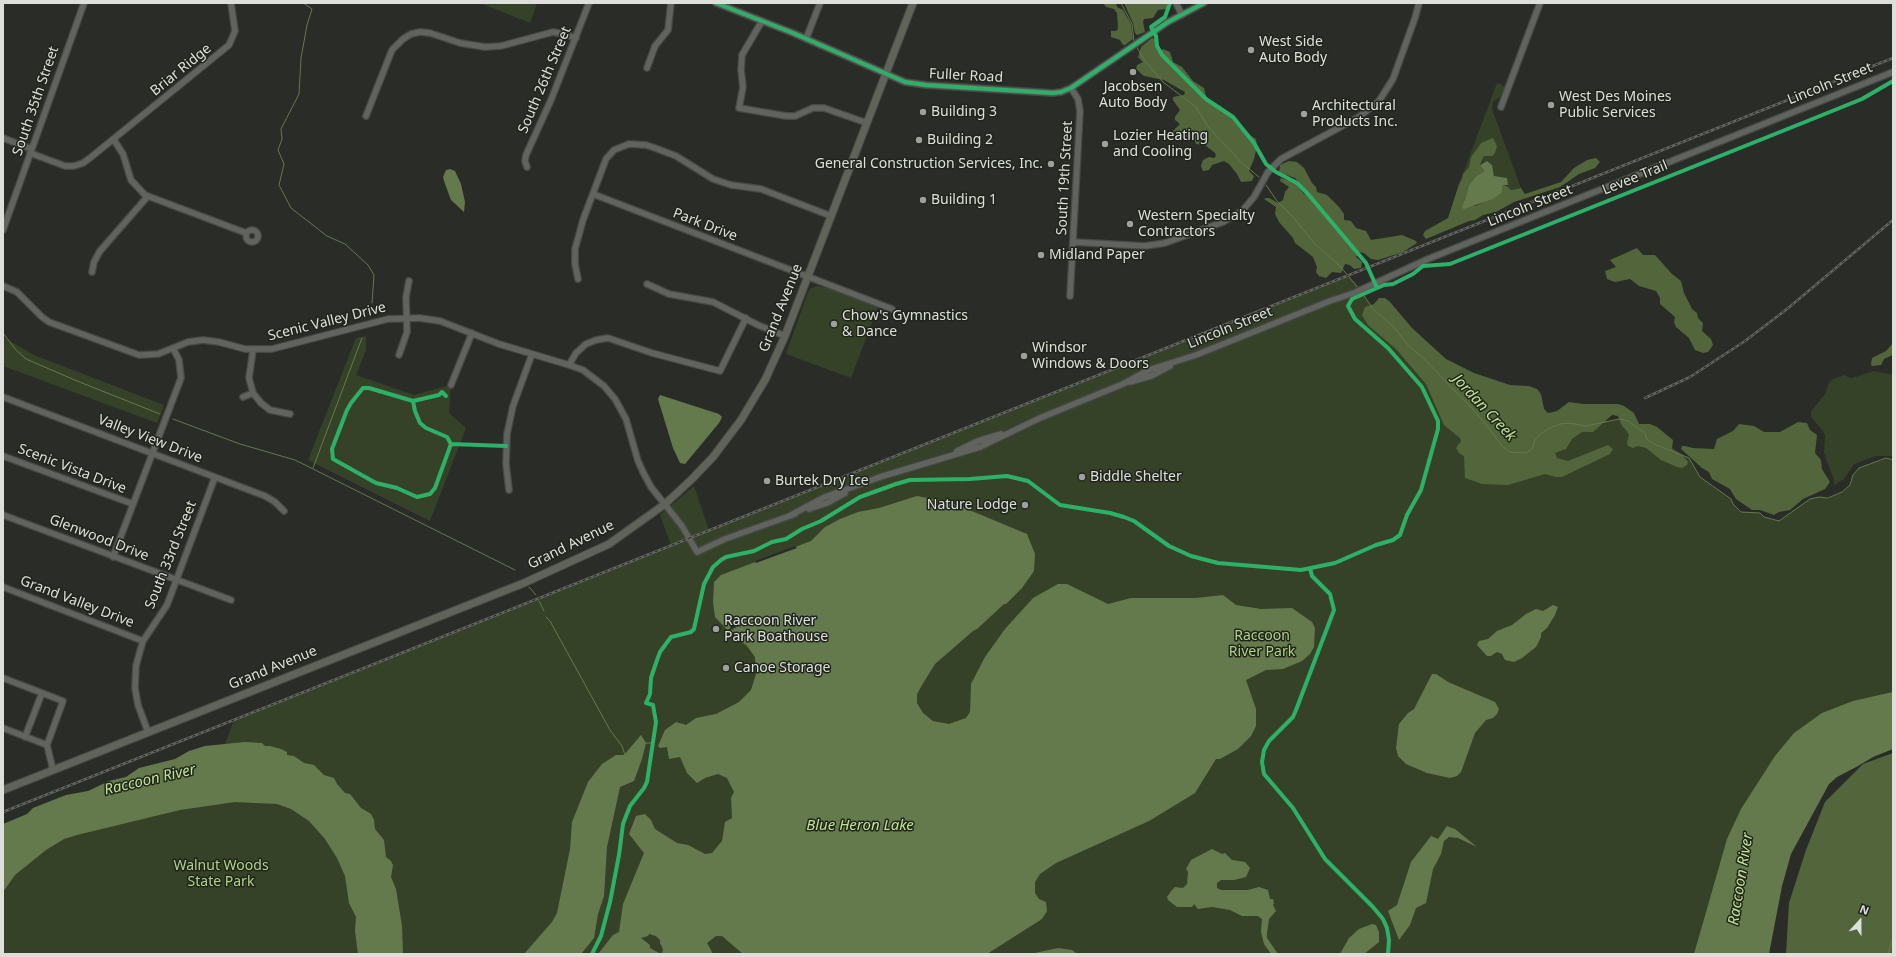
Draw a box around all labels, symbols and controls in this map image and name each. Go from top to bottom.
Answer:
street label: South 26th Street [515,24,575,136]
place label: West Side Auto Body [1259,34,1327,66]
street label: Briar Ridge [147,40,215,100]
street label: South 35th Street [9,44,63,158]
marker: West Side Auto Body [1246,45,1256,55]
street label: Lincoln Street [1785,59,1875,109]
street label: Fuller Road [929,66,1003,86]
marker: Jacobsen Auto Body [1128,67,1138,77]
place label: Jacobsen Auto Body [1099,79,1167,112]
place label: West Des Moines Public Services [1559,89,1672,122]
place label: Architectural Products Inc. [1312,98,1398,130]
marker: West Des Moines Public Services [1546,100,1556,110]
place label: Building 3 [931,104,997,120]
marker: Building 3 [918,107,928,117]
marker: Architectural Products Inc. [1299,109,1309,119]
street label: South 19th Street [1054,120,1076,236]
place label: Lozier Heating and Cooling [1113,128,1208,160]
place label: Building 2 [927,132,993,148]
marker: Building 2 [914,135,924,145]
marker: Lozier Heating and Cooling [1100,139,1110,149]
place label: General Construction Services, Inc. [815,156,1043,172]
street label: Levee Trail [1600,157,1670,199]
marker: General Construction Services, Inc. [1046,159,1056,169]
street label: Lincoln Street [1485,181,1575,231]
place label: Building 1 [931,192,997,208]
marker: Building 1 [918,195,928,205]
street label: Park Drive [670,205,740,245]
place label: Western Specialty Contractors [1138,208,1255,240]
marker: Western Specialty Contractors [1125,219,1135,229]
place label: Midland Paper [1049,247,1145,263]
marker: Midland Paper [1036,250,1046,260]
street label: Grand Avenue [756,261,806,355]
street label: Scenic Valley Drive [266,299,388,345]
street label: Lincoln Street [1185,303,1275,353]
place label: Chow's Gymnastics & Dance [842,308,968,340]
marker: Chow's Gymnastics & Dance [829,319,839,329]
place label: Windsor Windows & Doors [1032,340,1149,372]
marker: Windsor Windows & Doors [1019,351,1029,361]
water label: Jordan Creek [1448,371,1520,445]
street label: Valley View Drive [95,411,205,467]
street label: Scenic Vista Drive [15,441,129,497]
place label: Biddle Shelter [1090,469,1182,485]
marker: Biddle Shelter [1077,472,1087,482]
place label: Burtek Dry Ice [775,473,869,489]
marker: Burtek Dry Ice [762,476,772,486]
place label: Nature Lodge [927,497,1017,513]
street label: South 33rd Street [142,499,200,611]
marker: Nature Lodge [1020,500,1030,510]
street label: Glenwood Drive [47,511,151,565]
street label: Grand Avenue [525,517,617,573]
street label: Grand Valley Drive [18,573,136,631]
place label: Raccoon River Park Boathouse [724,613,828,646]
marker: Raccoon River Park Boathouse [711,624,721,634]
park label: Raccoon River Park [1229,628,1295,660]
street label: Grand Avenue [226,643,320,693]
place label: Canoe Storage [734,660,830,676]
marker: Canoe Storage [721,663,731,673]
water label: Raccoon River [103,761,197,799]
water label: Blue Heron Lake [806,817,914,835]
water label: Raccoon River [1725,832,1757,926]
park label: Walnut Woods State Park [173,858,269,890]
north arrow [1840,901,1880,941]
text: N [1858,901,1871,918]

